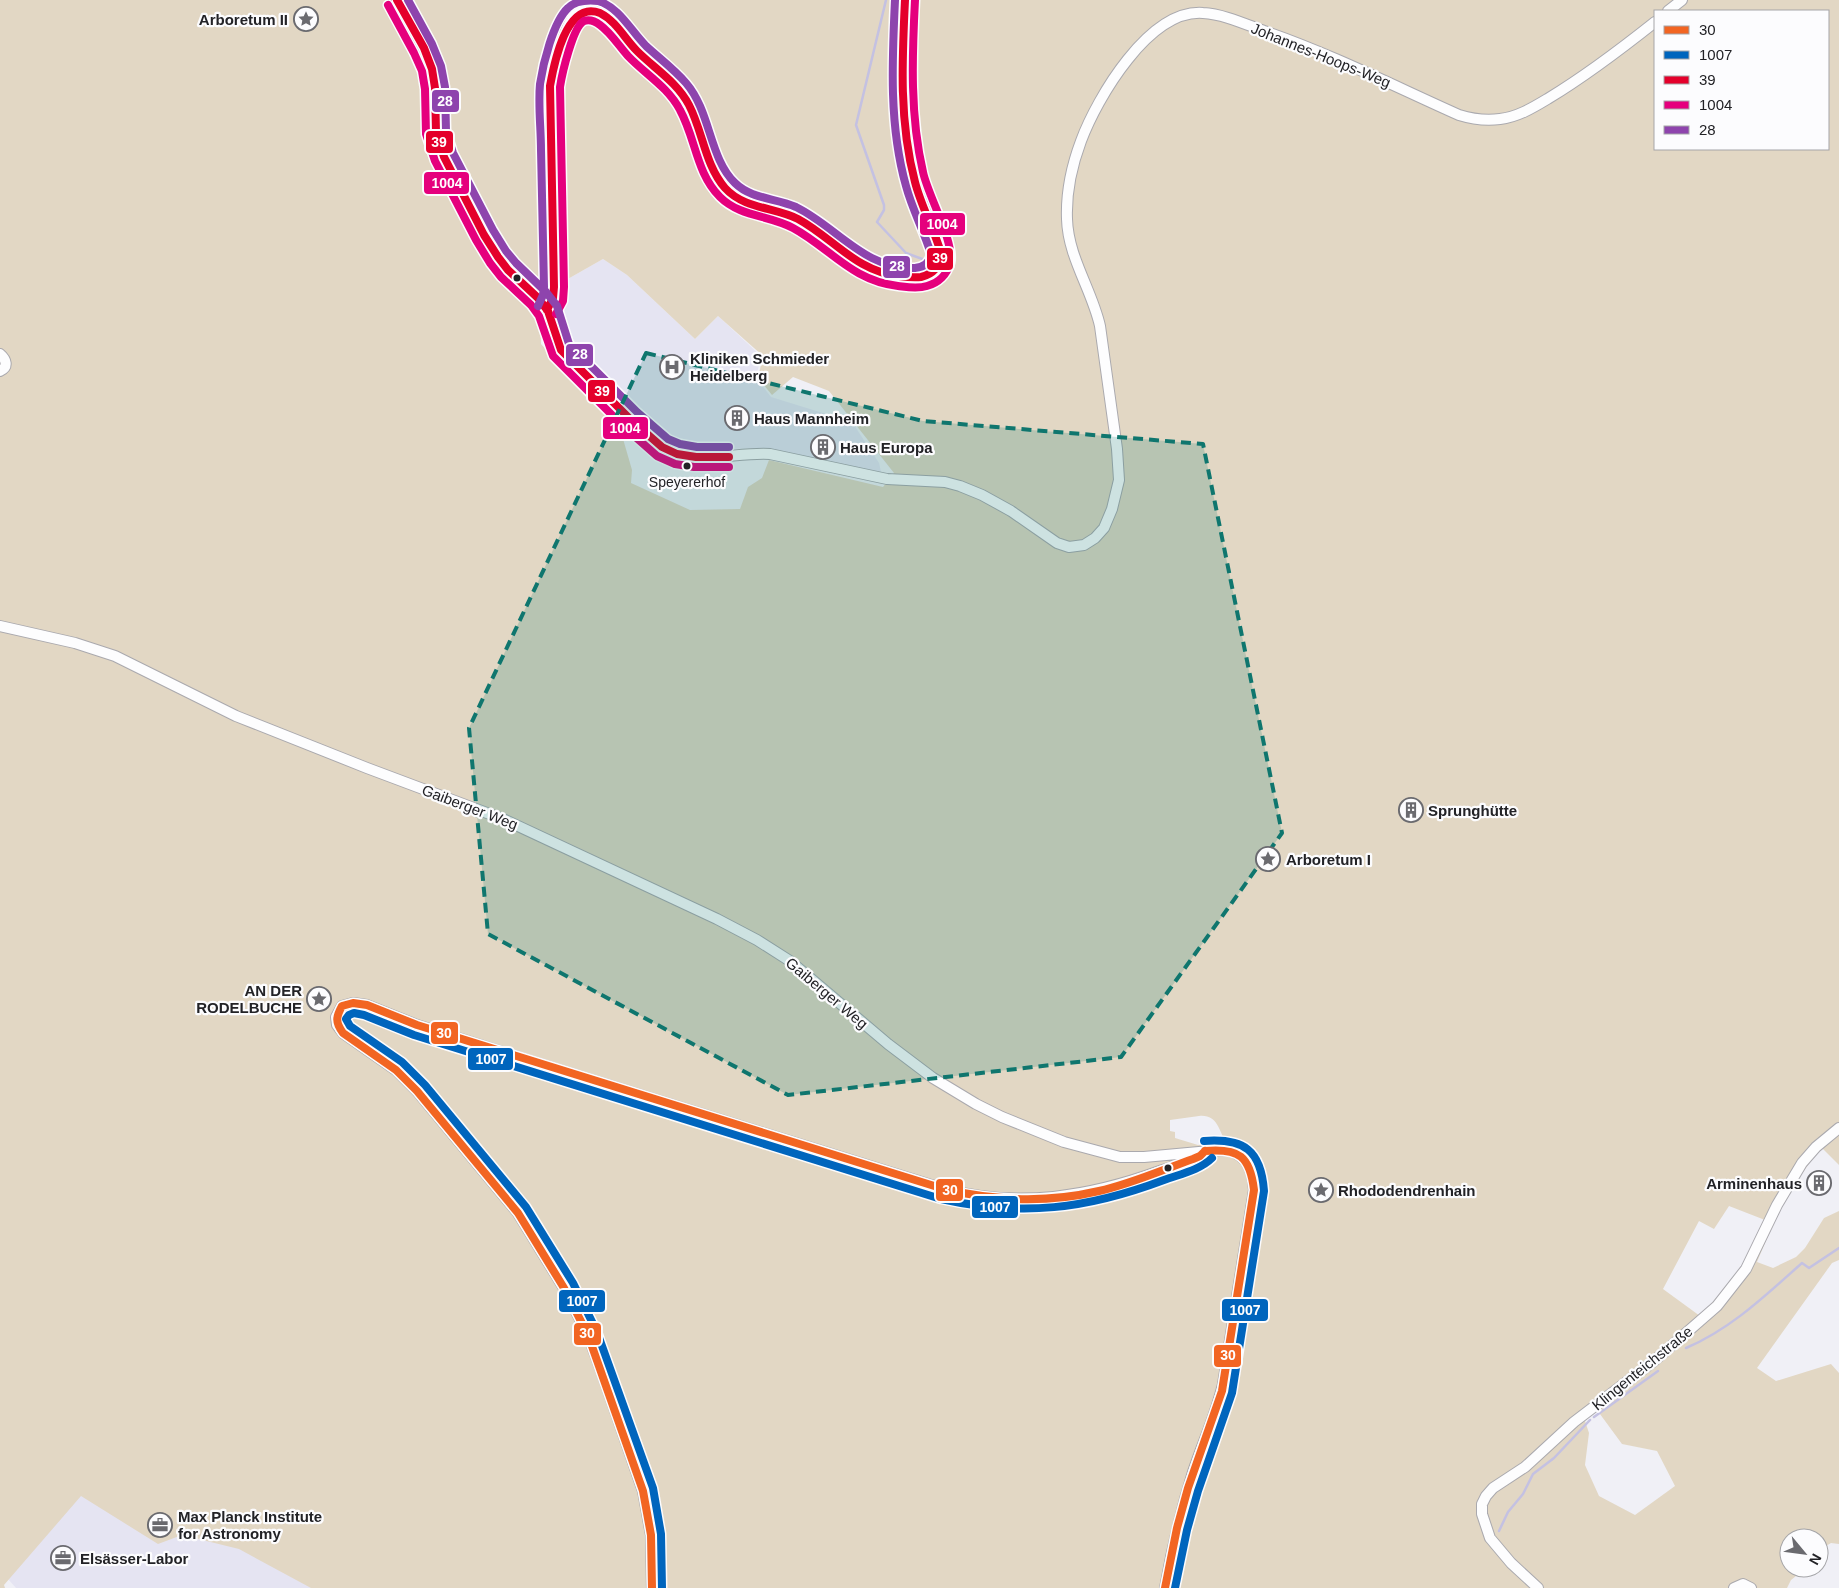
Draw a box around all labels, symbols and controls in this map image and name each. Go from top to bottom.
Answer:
place icon: Arboretum II [293,6,319,32]
legend [1654,10,1829,150]
place label: Arboretum II [199,11,288,28]
street label: Johannes-Hoops-Weg [1249,19,1393,91]
text: 30 [1699,21,1716,38]
text: 1007 [1699,46,1732,63]
text: 39 [1699,71,1716,88]
line badge: 28 [431,89,460,113]
text: 28 [437,93,453,109]
text: 1004 [1699,96,1732,113]
text: 28 [1699,121,1716,138]
line badge: 39 [425,130,454,154]
text: 39 [431,134,447,150]
line badge: 1004 [423,171,470,195]
text: 1004 [431,175,463,191]
line badge: 1004 [919,212,966,236]
text: 1004 [926,216,958,232]
line badge: 39 [926,247,954,271]
text: 39 [932,250,948,266]
line badge: 28 [882,255,911,279]
text: 28 [889,258,905,274]
unlabelled marker [512,273,522,283]
line badge: 28 [565,343,594,367]
text: 28 [572,346,588,362]
place label: Kliniken Schmieder Heidelberg [690,350,829,384]
hospital icon: Kliniken Schmieder Heidelberg [659,354,685,380]
line badge: 39 [587,379,616,403]
text: 39 [594,383,610,399]
building icon: Haus Mannheim [724,405,750,431]
place label: Haus Mannheim [754,410,869,427]
line badge: 1004 [602,416,649,440]
text: 1004 [609,420,641,436]
building icon: Haus Europa [810,434,836,460]
place label: Haus Europa [840,439,933,456]
marker: Speyererhof [682,461,692,471]
place label: Speyererhof [649,474,725,490]
street label: Gaiberger Weg [420,781,520,833]
building icon: Sprunghütte [1398,797,1424,823]
place label: Sprunghütte [1428,802,1517,819]
place icon: Arboretum I [1255,846,1281,872]
place label: Arboretum I [1286,851,1371,868]
street label: Gaiberger Weg [783,954,871,1032]
place label: AN DER RODELBUCHE [196,982,302,1016]
place icon: AN DER RODELBUCHE [306,986,332,1012]
line badge: 30 [430,1021,459,1045]
text: 30 [436,1025,452,1041]
line badge: 1007 [467,1047,514,1071]
text: 1007 [475,1051,507,1067]
unlabelled marker [1163,1163,1173,1173]
building icon: Arminenhaus [1806,1170,1832,1196]
place label: Arminenhaus [1706,1175,1802,1192]
place icon: Rhododendrenhain [1308,1177,1334,1203]
line badge: 30 [935,1178,964,1202]
text: 30 [942,1182,958,1198]
place label: Rhododendrenhain [1338,1182,1476,1199]
line badge: 1007 [971,1195,1019,1219]
text: 1007 [979,1199,1011,1215]
line badge: 1007 [558,1289,606,1313]
text: 1007 [566,1293,598,1309]
line badge: 1007 [1221,1298,1269,1322]
text: 1007 [1229,1302,1261,1318]
line badge: 30 [573,1322,602,1346]
street label: Klingenteichstraße [1588,1322,1696,1414]
text: 30 [579,1325,595,1341]
line badge: 30 [1213,1344,1242,1368]
text: 30 [1220,1347,1236,1363]
place label: Max Planck Institute for Astronomy [178,1508,322,1542]
office icon: Max Planck Institute for Astronomy [147,1512,173,1538]
north arrow [1779,1528,1829,1578]
office icon: Elsässer-Labor [50,1545,76,1571]
place label: Elsässer-Labor [80,1550,189,1567]
text: N [1806,1551,1825,1568]

